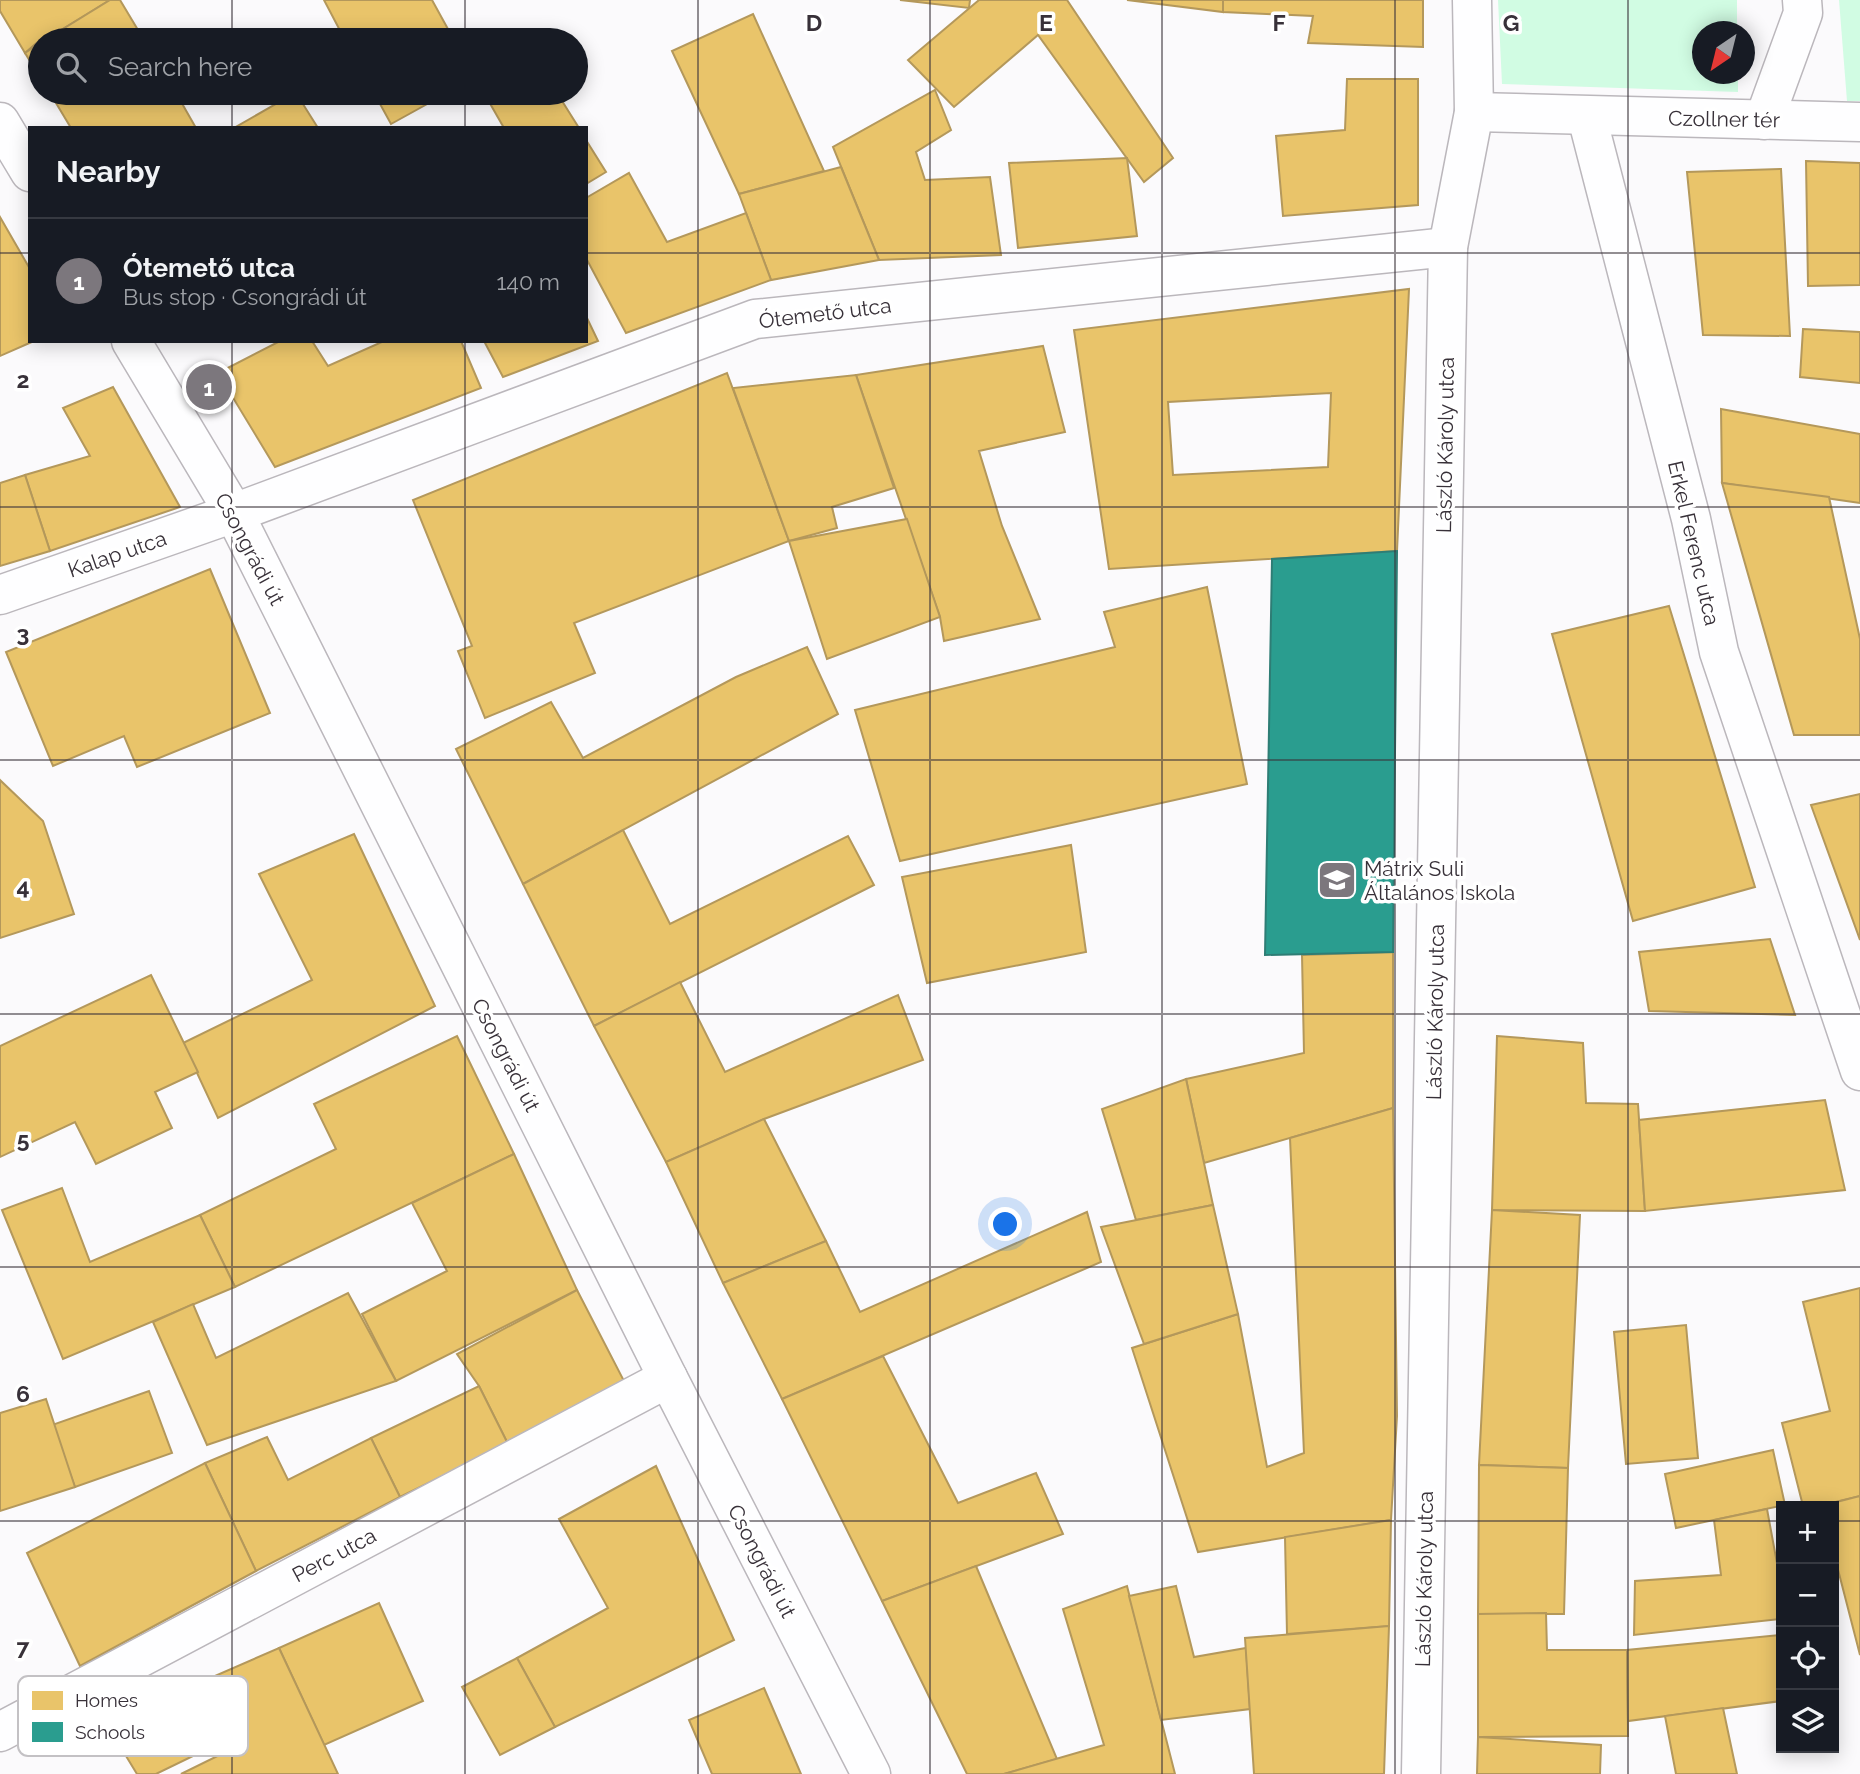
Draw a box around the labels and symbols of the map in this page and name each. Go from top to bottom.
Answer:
text: D [806,9,822,36]
text: E [1039,9,1053,36]
text: F [1272,9,1286,36]
text: G [1503,9,1519,36]
north arrow [1692,21,1755,84]
street label: Czollner tér [1668,106,1781,132]
street label: Ótemető utca [757,292,893,334]
street label: László Károly utca [1431,357,1459,533]
pin: 1 [186,361,232,413]
text: 2 [17,366,29,393]
street label: Erkel Ferenc utca [1663,458,1725,628]
street label: Csongrádi út [210,489,290,609]
street label: Kalap utca [64,525,170,583]
text: 3 [17,620,29,647]
place label: Mátrix Suli Általános Iskola [1364,856,1515,905]
school or university icon: Mátrix Suli Általános Iskola [1316,859,1358,901]
text: 4 [16,873,30,900]
street label: László Károly utca [1421,924,1449,1100]
street label: Csongrádi út [467,994,545,1116]
text: 5 [17,1126,30,1153]
your location [988,1207,1022,1241]
text: 6 [16,1380,30,1407]
street label: László Károly utca [1410,1491,1438,1667]
street label: Csongrádi út [723,1500,801,1622]
street label: Perc utca [288,1523,380,1587]
text: 7 [17,1633,30,1660]
legend [18,1676,248,1756]
text: Homes [75,1689,138,1711]
text: Schools [75,1721,145,1743]

